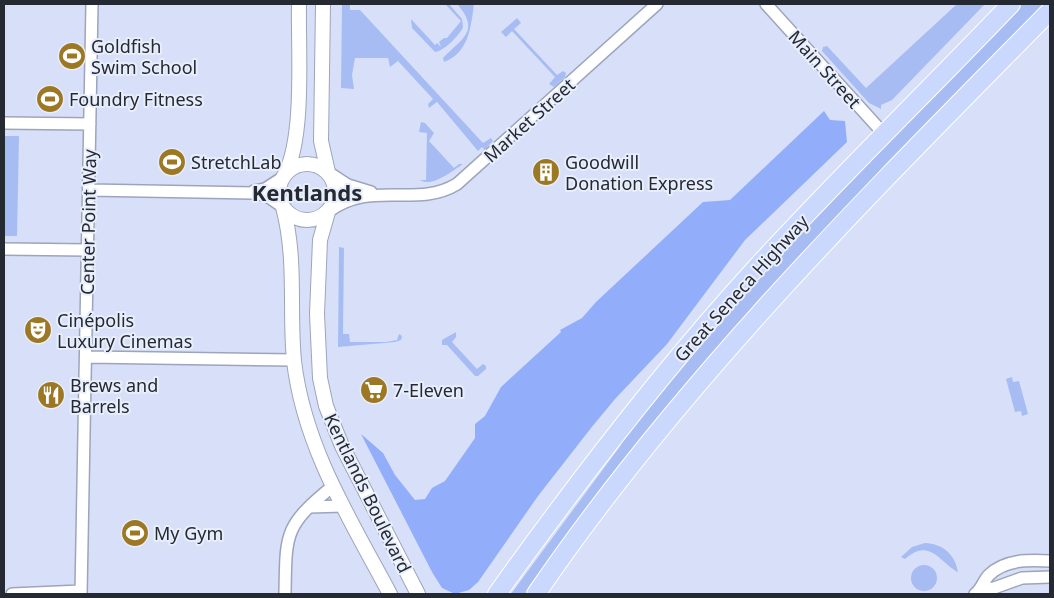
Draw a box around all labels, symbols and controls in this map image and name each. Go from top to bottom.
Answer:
street label: Main Street [784,25,867,113]
place label: Goldfish Swim School [91,34,197,79]
sports icon: Goldfish Swim School [57,41,87,71]
street label: Market Street [478,72,580,167]
sports icon: Foundry Fitness [35,84,65,114]
place label: Foundry Fitness [69,87,203,111]
sports icon: StretchLab [157,147,187,177]
street label: Center Point Way [75,148,101,295]
place label: StretchLab [191,150,281,174]
place label: Goodwill Donation Express [565,150,713,195]
building icon: Goodwill Donation Express [531,157,561,187]
district label: Kentlands [252,177,362,207]
street label: Great Seneca Highway [669,209,814,367]
place label: Cinépolis Luxury Cinemas [57,308,192,353]
theatre icon: Cinépolis Luxury Cinemas [23,315,53,345]
place label: Brews and Barrels [70,373,158,418]
supermarket icon: 7-Eleven [359,375,389,405]
place label: 7-Eleven [393,378,464,402]
restaurant icon: Brews and Barrels [36,380,66,410]
street label: Kentlands Boulevard [319,409,417,577]
sports icon: My Gym [120,518,150,548]
place label: My Gym [154,521,223,545]

